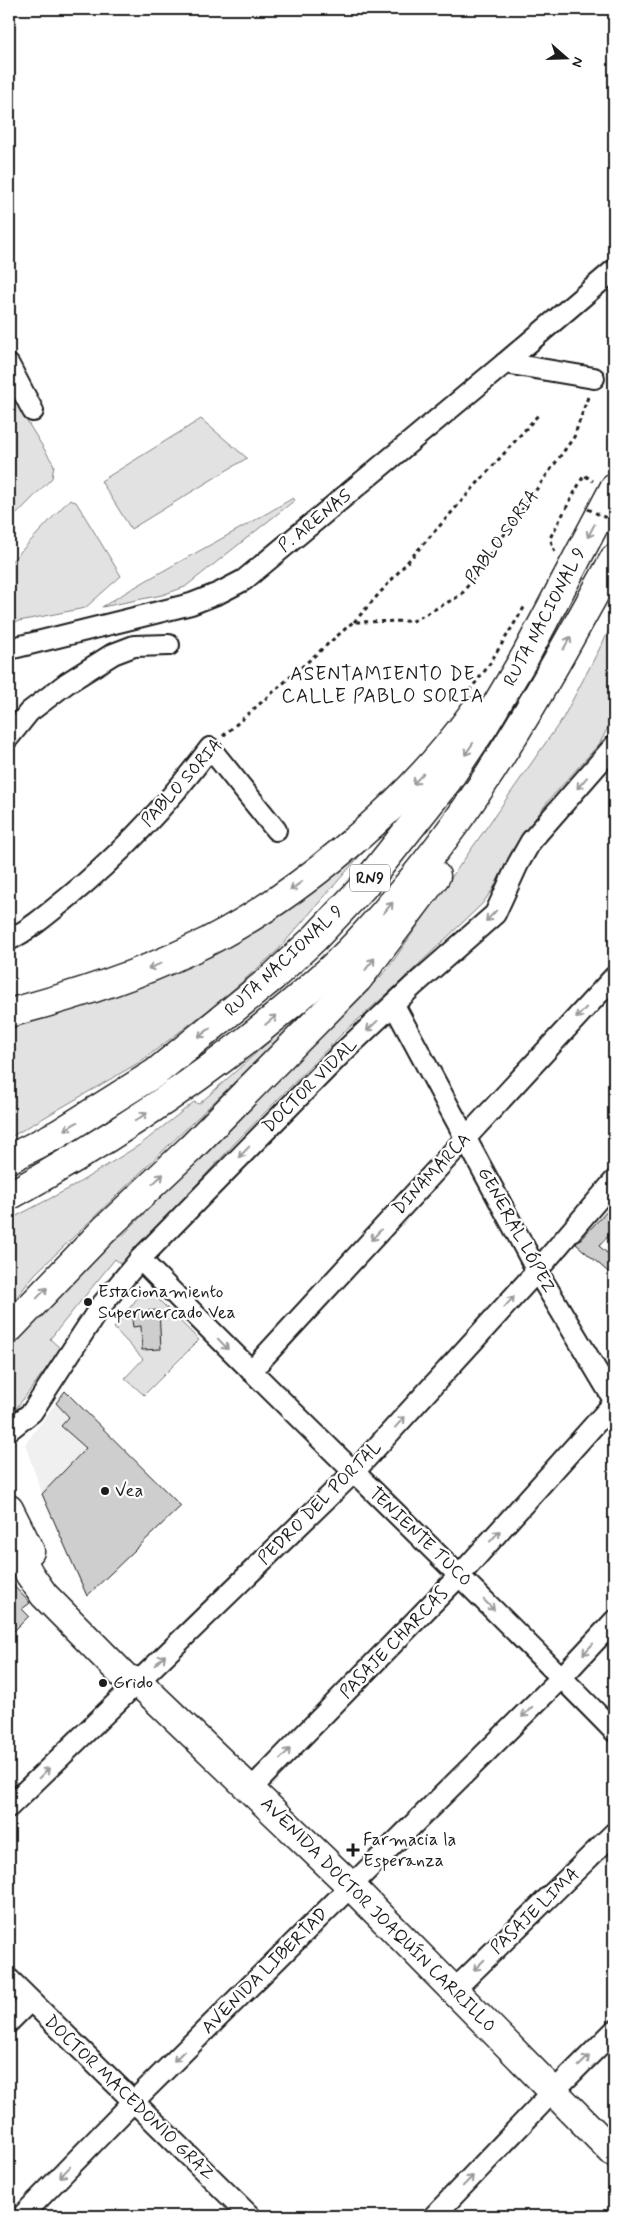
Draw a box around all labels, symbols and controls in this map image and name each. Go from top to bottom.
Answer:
north arrow [540,32,590,82]
text: N [567,55,587,70]
street label: P. ARENAS [273,484,357,558]
street label: PABLO SORIA [460,485,544,589]
one-way arrow [586,524,596,539]
street label: RUTA NACIONAL 9 [498,543,592,691]
one-way arrow [563,637,573,651]
district label: ASENTAMIENTO DE CALLE PABLO SORIA [281,662,485,709]
street label: PABLO SORIA [136,734,228,832]
one-way arrow [464,742,474,756]
one-way arrow [412,772,424,784]
one-way arrow [576,777,588,790]
road number: RN9 [350,864,390,891]
one-way arrow [289,881,303,891]
street label: RUTA NACIONAL 9 [220,900,349,1022]
one-way arrow [382,901,394,914]
one-way arrow [485,910,497,922]
one-way arrow [365,957,375,971]
one-way arrow [148,961,163,971]
one-way arrow [575,1006,587,1019]
one-way arrow [264,1015,277,1026]
one-way arrow [365,1020,378,1031]
one-way arrow [198,1027,211,1038]
street label: DOCTOR VIDAL [257,1033,363,1139]
one-way arrow [134,1112,148,1122]
one-way arrow [65,1121,79,1131]
street label: DINAMARCA [388,1128,476,1220]
one-way arrow [238,1146,250,1159]
street label: GENERAL LÓPEZ [472,1163,560,1297]
one-way arrow [151,1173,164,1185]
one-way arrow [370,1229,382,1241]
place label: Estacionamiento Supermercado Vea [98,1280,236,1325]
one-way arrow [36,1287,48,1300]
one-way arrow [503,1295,515,1308]
marker: Estacionamiento Supermercado Vea [82,1296,94,1308]
one-way arrow [217,1337,229,1349]
one-way arrow [394,1416,405,1429]
street label: PEDRO DEL PORTAL [253,1436,387,1570]
place label: Vea [115,1479,143,1503]
street label: TENIENTE TUCO [363,1482,477,1592]
marker: Vea [99,1485,111,1497]
one-way arrow [489,1530,501,1543]
street label: PASAJE CHARCAS [334,1582,454,1704]
one-way arrow [483,1598,495,1611]
one-way arrow [582,1643,594,1656]
one-way arrow [154,1654,167,1666]
place label: Grido [113,1671,153,1695]
marker: Grido [97,1677,109,1689]
one-way arrow [521,1706,533,1718]
one-way arrow [279,1748,291,1761]
one-way arrow [37,1767,50,1779]
street label: AVENIDA DOCTOR JOAQUÍN CARRILLO [255,1792,501,2038]
place label: Farmacia la Esperanza [363,1828,456,1873]
marker: Farmacia la Esperanza [347,1844,359,1856]
street label: PASAJE LIMA [485,1862,585,1960]
street label: AVENIDA LIBERTAD [196,1902,334,2040]
one-way arrow [474,1959,486,1971]
street label: DOCTOR MACEDONIO GRAZ [39,2010,219,2186]
one-way arrow [173,2050,185,2062]
one-way arrow [578,2055,590,2067]
one-way arrow [59,2165,71,2178]
one-way arrow [462,2175,474,2187]

